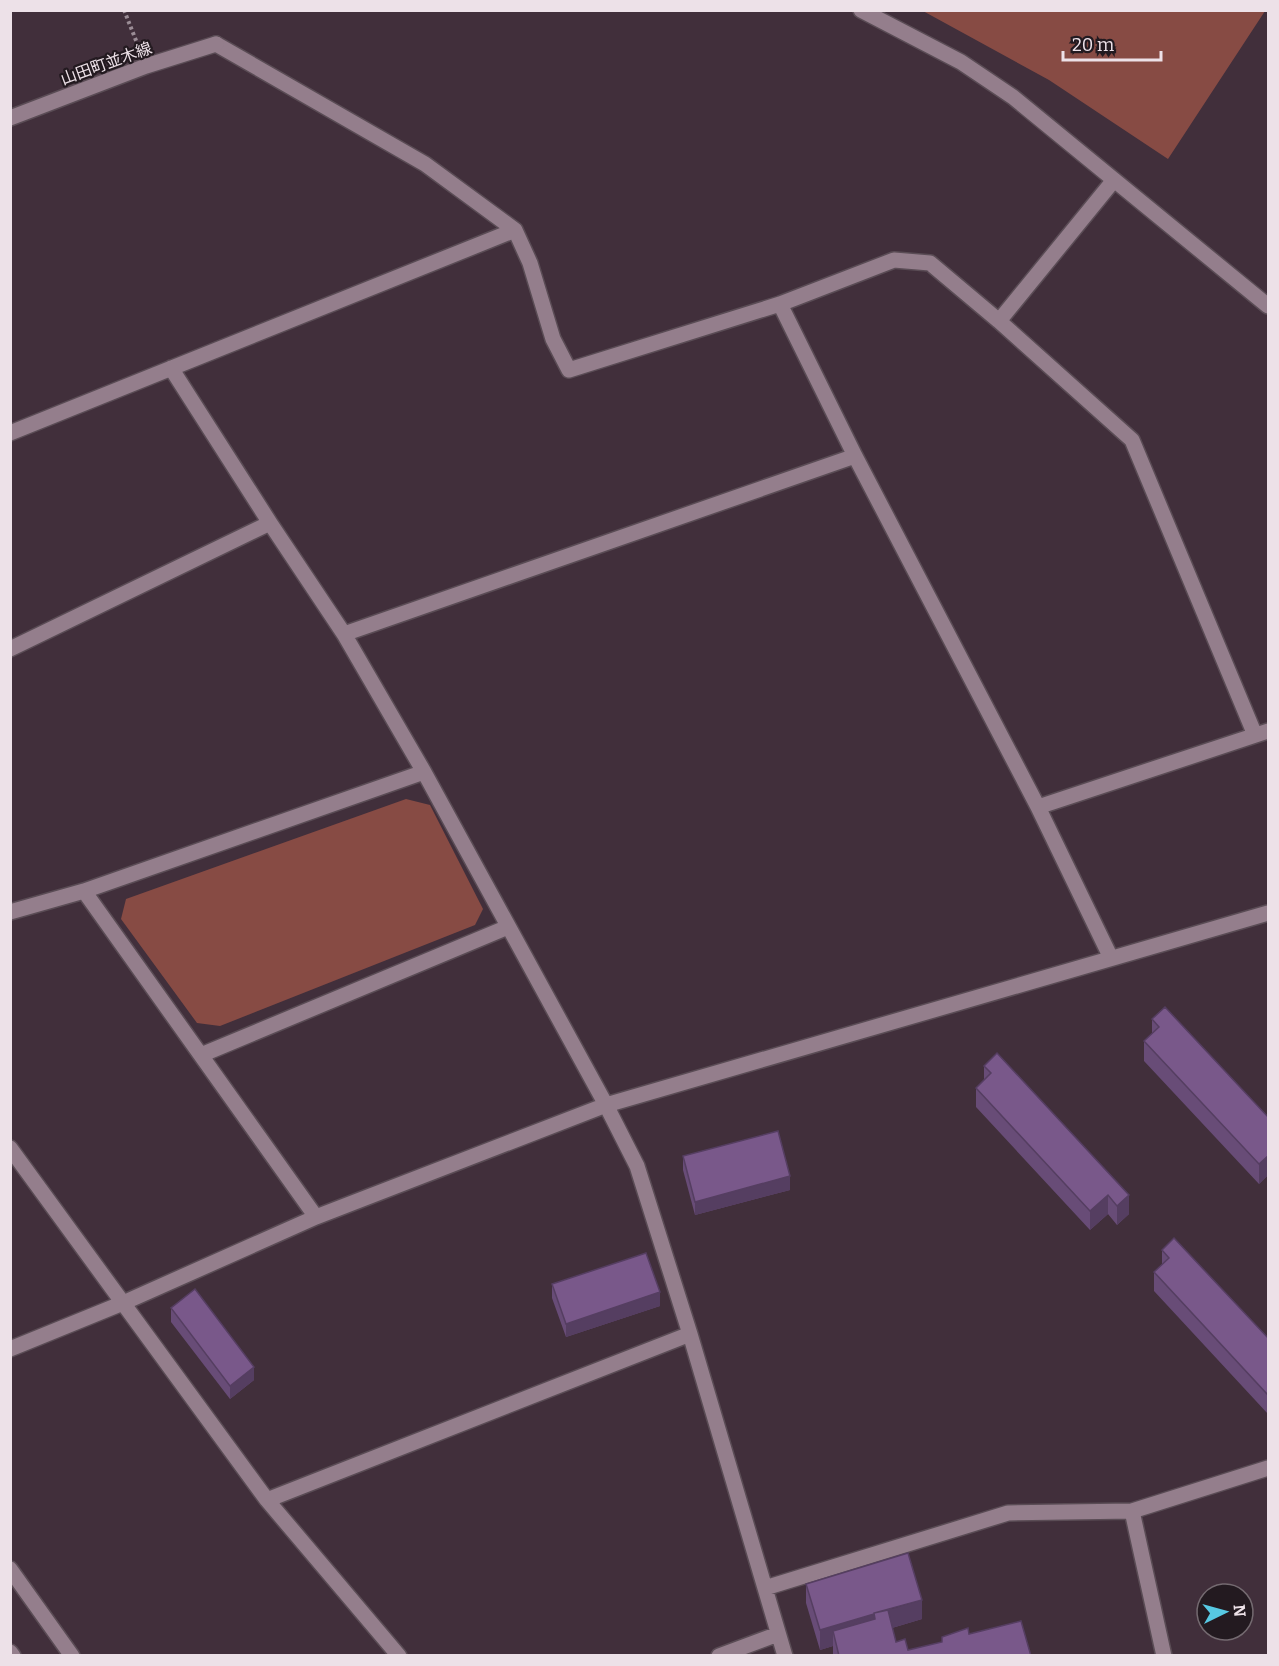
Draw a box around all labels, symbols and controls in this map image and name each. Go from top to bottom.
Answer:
scale bar [1063,24,1160,62]
text: 20 m [1072,34,1114,56]
street label: 山田町並木線 [58,38,155,89]
north arrow [1195,1582,1255,1642]
text: N [1229,1604,1249,1618]

